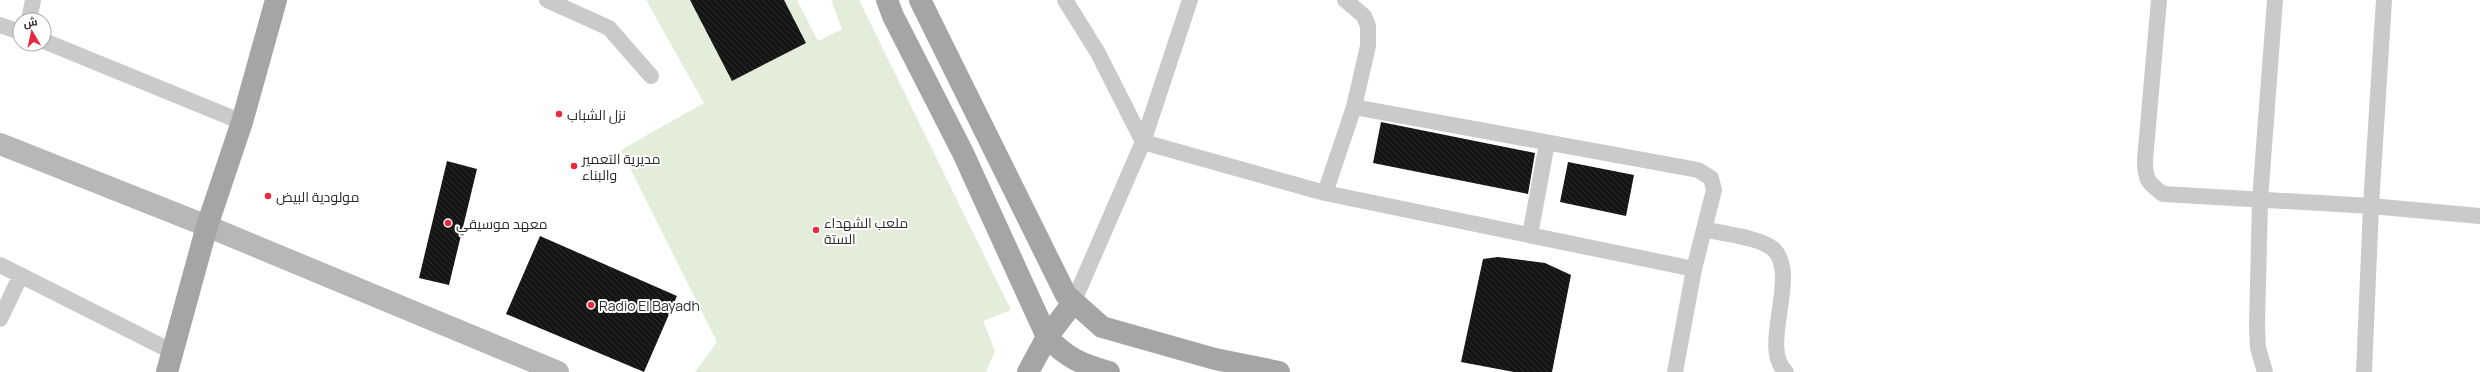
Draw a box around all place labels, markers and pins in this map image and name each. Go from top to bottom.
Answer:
place label: نزل الشباب [567,105,626,124]
marker: نزل الشباب [554,109,564,119]
place label: مديرية التعمير والبناء [581,149,661,184]
marker: مديرية التعمير والبناء [569,161,579,171]
place label: مولودية البيض [276,187,359,206]
marker: مولودية البيض [263,191,273,201]
place label: ملعب الشهداء الستة [824,213,908,248]
place label: معهد موسيقي [456,214,548,236]
marker: معهد موسيقي [443,218,453,228]
marker: ملعب الشهداء الستة [811,225,821,235]
place label: Radio El Bayadh [599,296,700,315]
marker: Radio El Bayadh [586,300,596,310]

